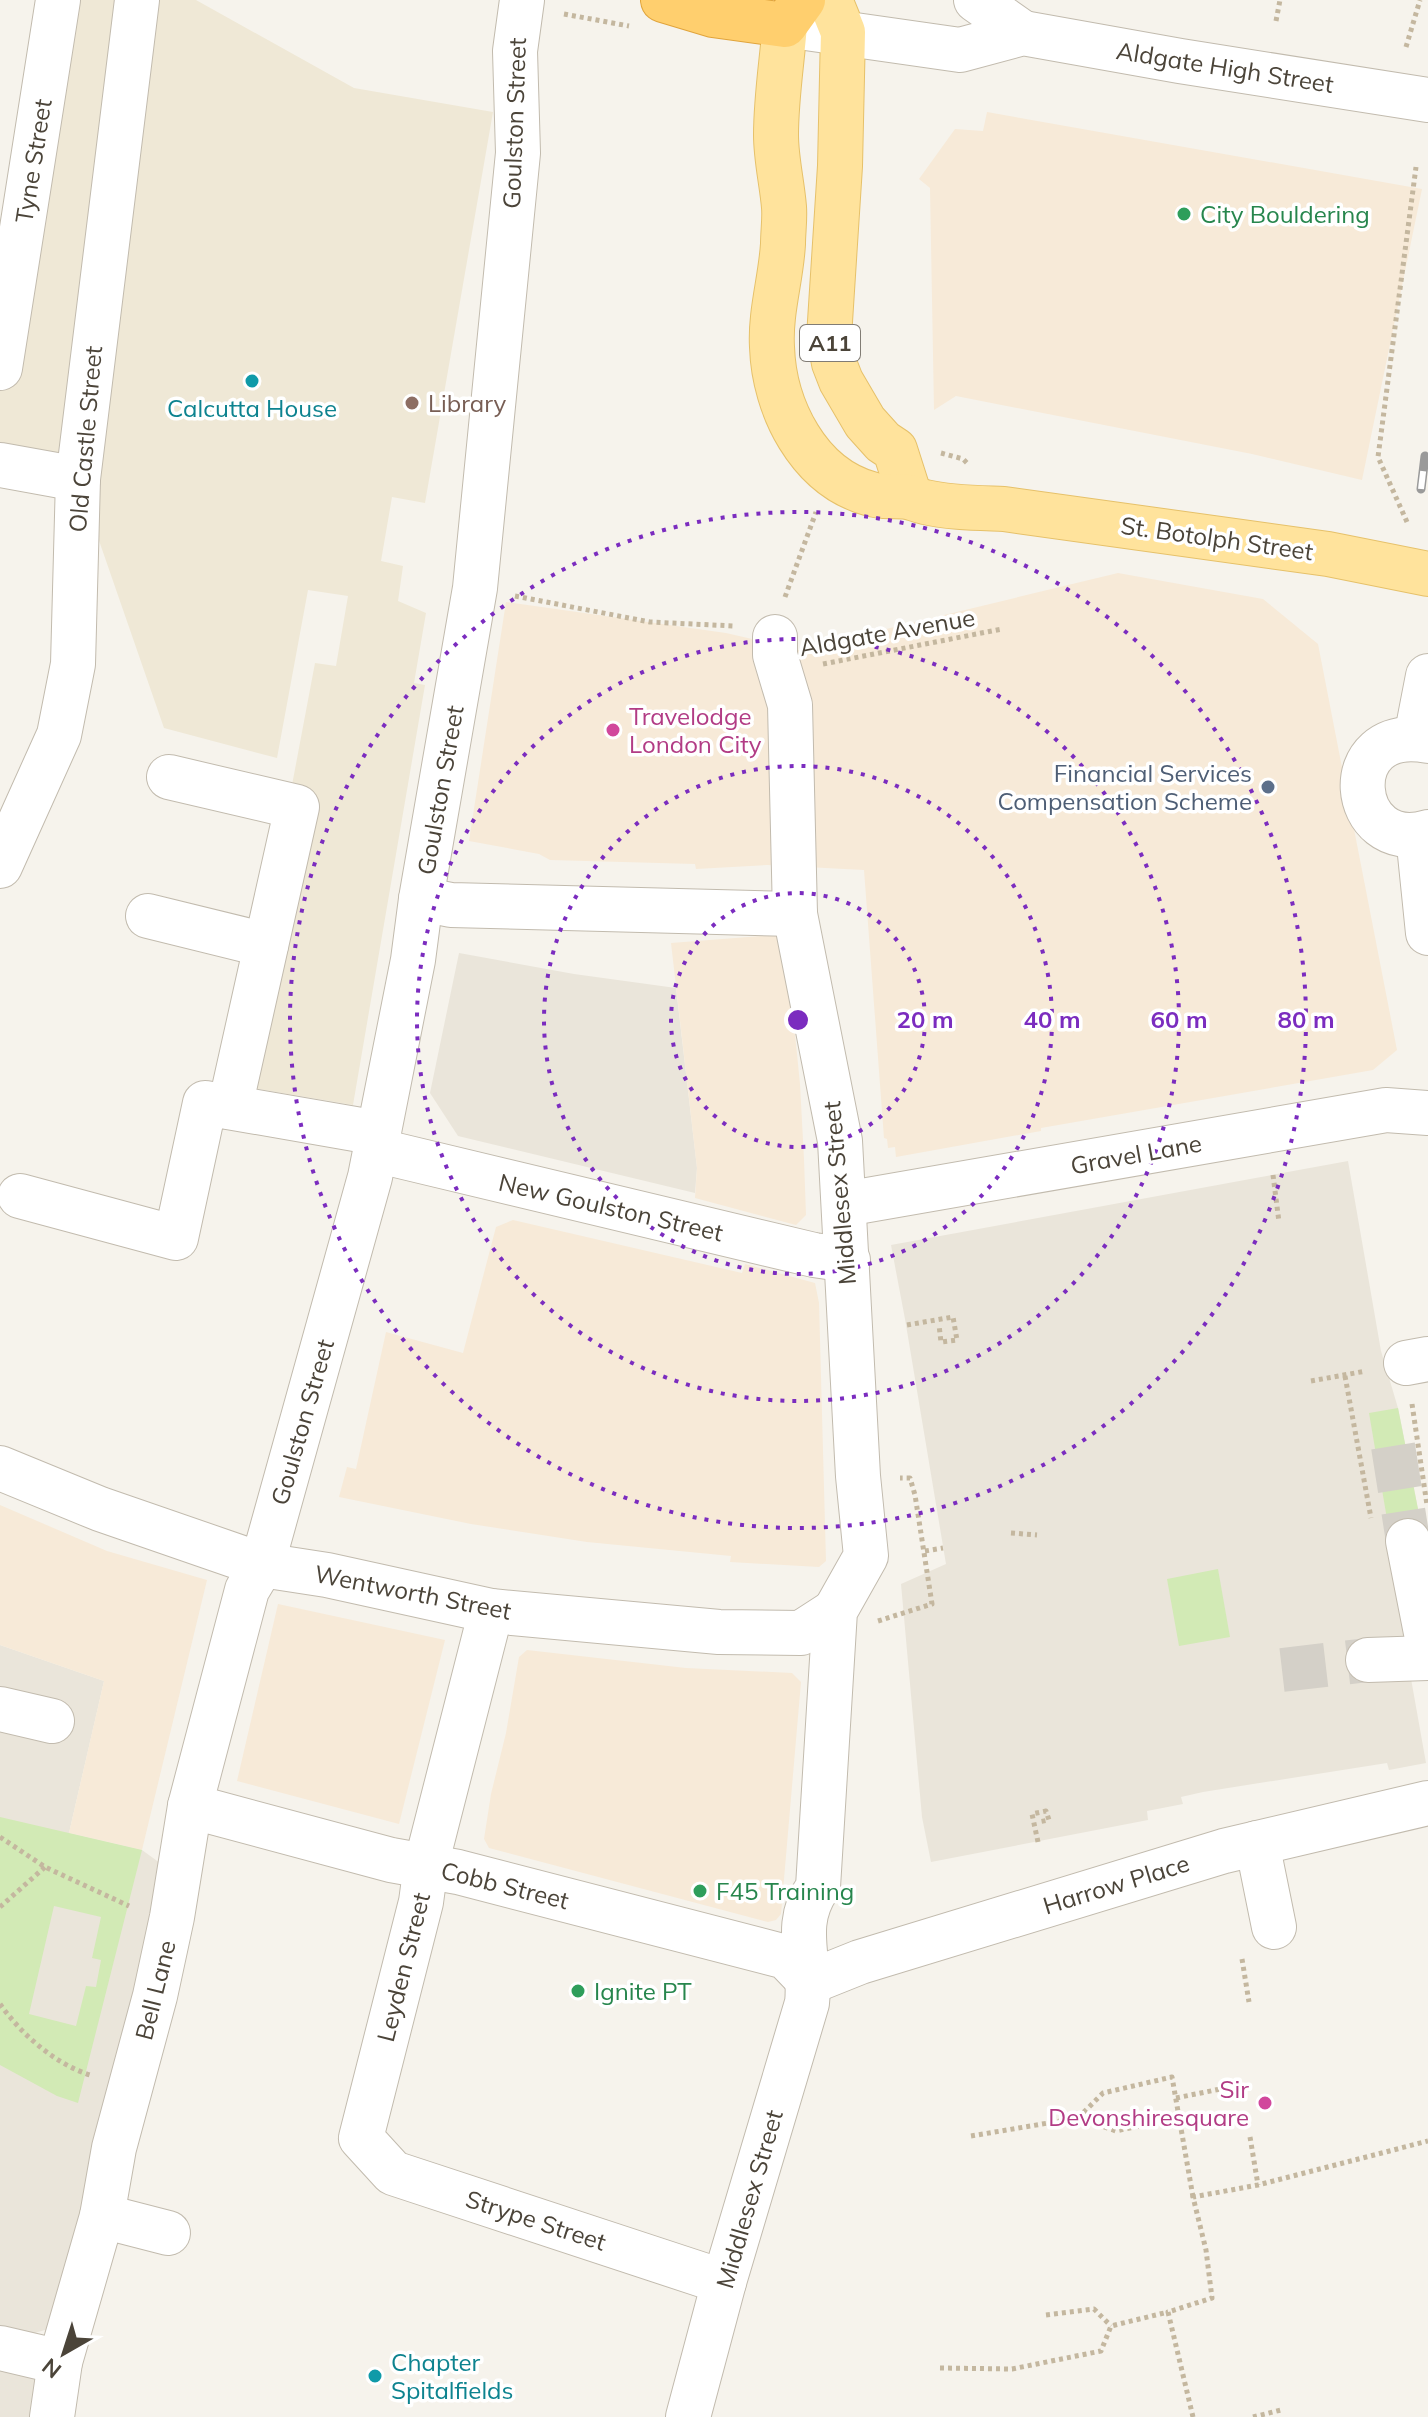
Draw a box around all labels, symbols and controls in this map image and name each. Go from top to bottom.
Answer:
street label: Aldgate High Street [1114,35,1336,99]
street label: Goulston Street [496,37,532,209]
street label: Tyne Street [8,97,58,225]
place label: City Bouldering [1200,199,1370,229]
marker: City Bouldering [1175,205,1193,223]
road number: A11 [800,325,860,361]
street label: Old Castle Street [62,345,108,533]
marker: Calcutta House [243,372,261,390]
place label: Library [428,388,507,418]
place label: Calcutta House [167,393,337,423]
marker: Library [403,394,421,412]
street label: St. Botolph Street [1119,510,1315,566]
street label: Aldgate Avenue [797,602,977,662]
place label: Travelodge London City [629,701,762,759]
street label: Goulston Street [410,703,470,877]
marker: Travelodge London City [604,721,622,739]
place label: Financial Services Compensation Scheme [998,758,1252,816]
marker: Financial Services Compensation Scheme [1259,778,1277,796]
text: 20 m [897,1004,953,1034]
text: 40 m [1024,1004,1080,1034]
text: 60 m [1151,1004,1207,1034]
text: 80 m [1278,1004,1334,1034]
centre of rings [784,1006,812,1034]
street label: Middlesex Street [816,1100,862,1286]
street label: Gravel Lane [1068,1128,1204,1180]
street label: New Goulston Street [496,1167,726,1247]
street label: Goulston Street [264,1336,340,1508]
street label: Wentworth Street [312,1558,514,1626]
street label: Harrow Place [1039,1848,1193,1920]
street label: Cobb Street [438,1855,572,1915]
place label: F45 Training [716,1876,854,1906]
marker: F45 Training [691,1882,709,1900]
street label: Leyden Street [370,1889,436,2045]
street label: Bell Lane [128,1937,182,2043]
place label: Ignite PT [594,1976,692,2006]
marker: Ignite PT [569,1982,587,2000]
place label: Sir Devonshiresquare [1048,2074,1249,2132]
marker: Sir Devonshiresquare [1256,2094,1274,2112]
street label: Middlesex Street [709,2106,789,2292]
street label: Strype Street [462,2183,610,2257]
north arrow [24,2313,104,2393]
place label: Chapter Spitalfields [391,2347,513,2405]
text: N [36,2352,67,2385]
marker: Chapter Spitalfields [366,2367,384,2385]

